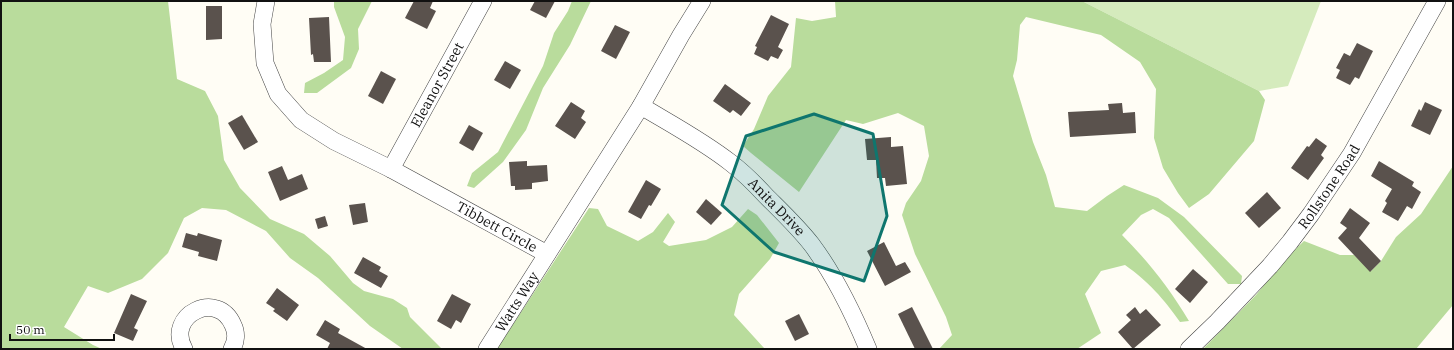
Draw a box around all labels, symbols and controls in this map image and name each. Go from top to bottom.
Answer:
street label: Eleanor Street [407,39,468,130]
street label: Rollstone Road [1294,141,1364,232]
street label: Anita Drive [744,174,809,240]
street label: Tibbett Circle [453,197,541,256]
street label: Watts Way [491,268,543,335]
scale bar [10,316,114,342]
text: 50 m [16,322,45,337]

